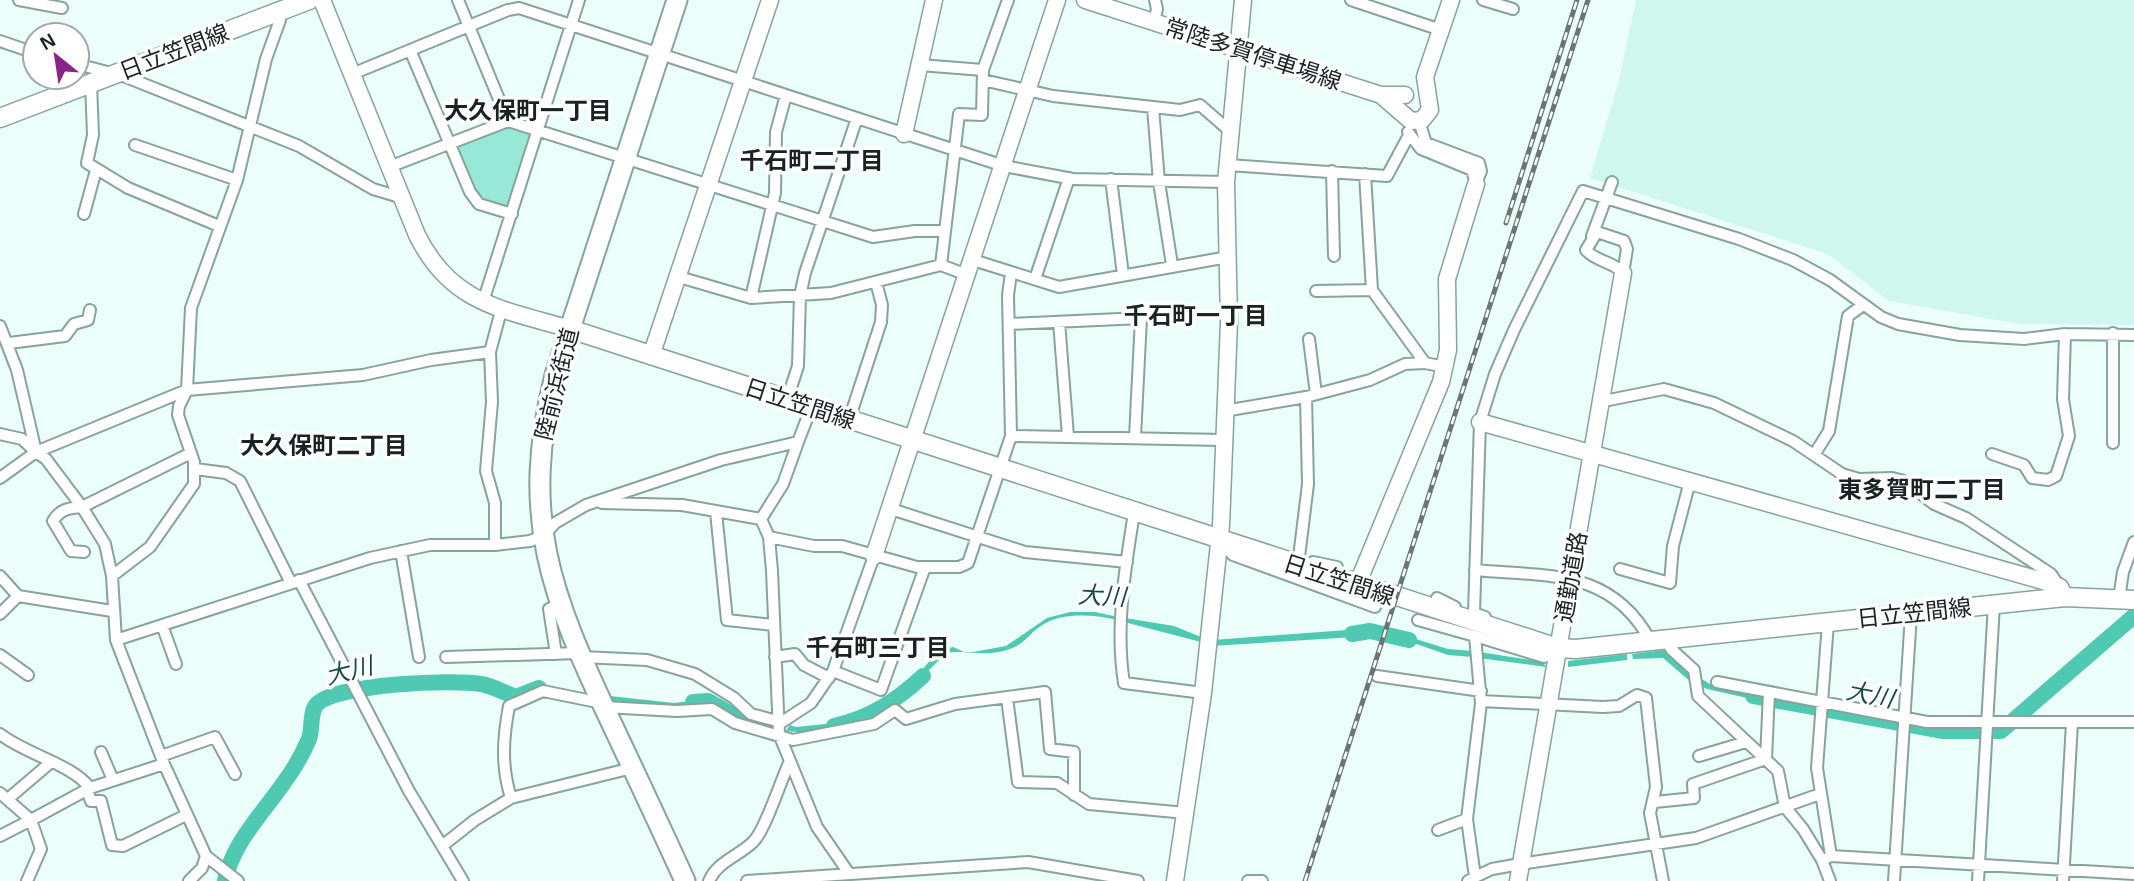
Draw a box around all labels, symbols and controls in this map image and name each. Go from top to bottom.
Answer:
street label: 常陸多賀停車場線 [1161,13,1345,95]
street label: 日立笠間線 [116,19,232,85]
north arrow [21,21,91,91]
text: N [37,29,59,54]
district label: 大久保町一丁目 [444,97,612,124]
district label: 千石町二丁目 [740,147,884,174]
district label: 千石町一丁目 [1124,302,1268,329]
street label: 陸前浜街道 [530,325,584,443]
street label: 日立笠間線 [741,374,859,434]
district label: 大久保町二丁目 [240,432,408,459]
district label: 東多賀町二丁目 [1838,476,2006,503]
street label: 通勤道路 [1550,529,1592,625]
street label: 日立笠間線 [1280,550,1398,610]
water label: 大川 [1077,581,1130,610]
street label: 日立笠間線 [1855,594,1973,632]
district label: 千石町三丁目 [806,634,950,661]
water label: 大川 [322,651,378,689]
water label: 大川 [1844,677,1899,713]

